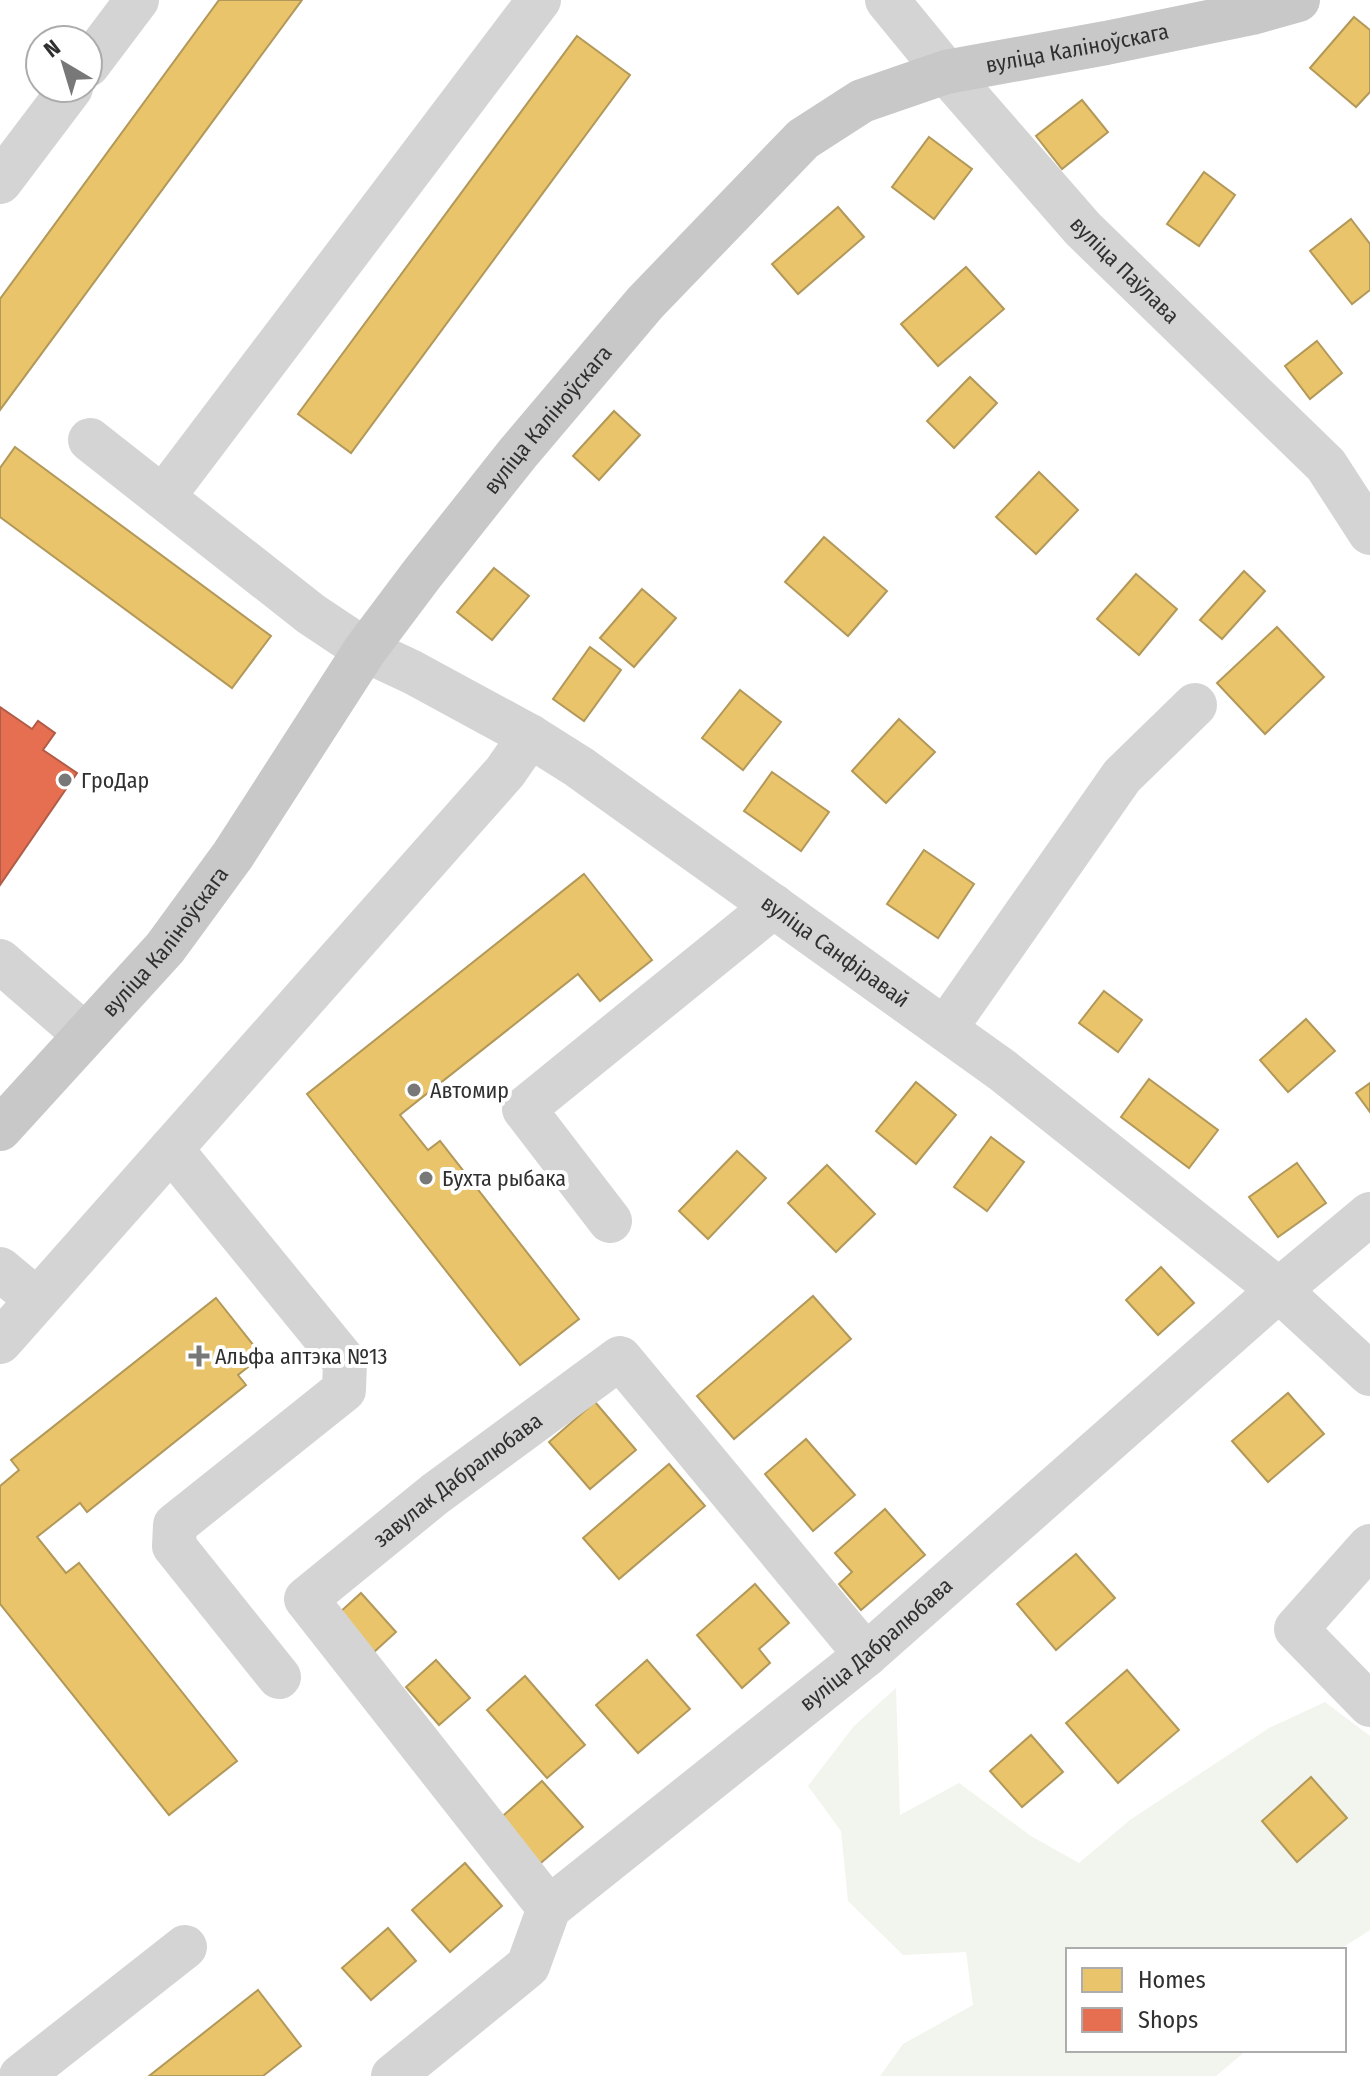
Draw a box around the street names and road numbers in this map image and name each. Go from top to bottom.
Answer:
street label: вуліца Каліноўскага [983,17,1171,78]
street label: вуліца Паўлава [1065,211,1185,329]
street label: вуліца Каліноўскага [477,339,617,499]
street label: вуліца Каліноўскага [96,861,234,1022]
street label: вуліца Санфіравай [756,889,915,1013]
street label: завулак Дабралюбава [367,1407,547,1553]
street label: вуліца Дабралюбава [794,1572,958,1716]

